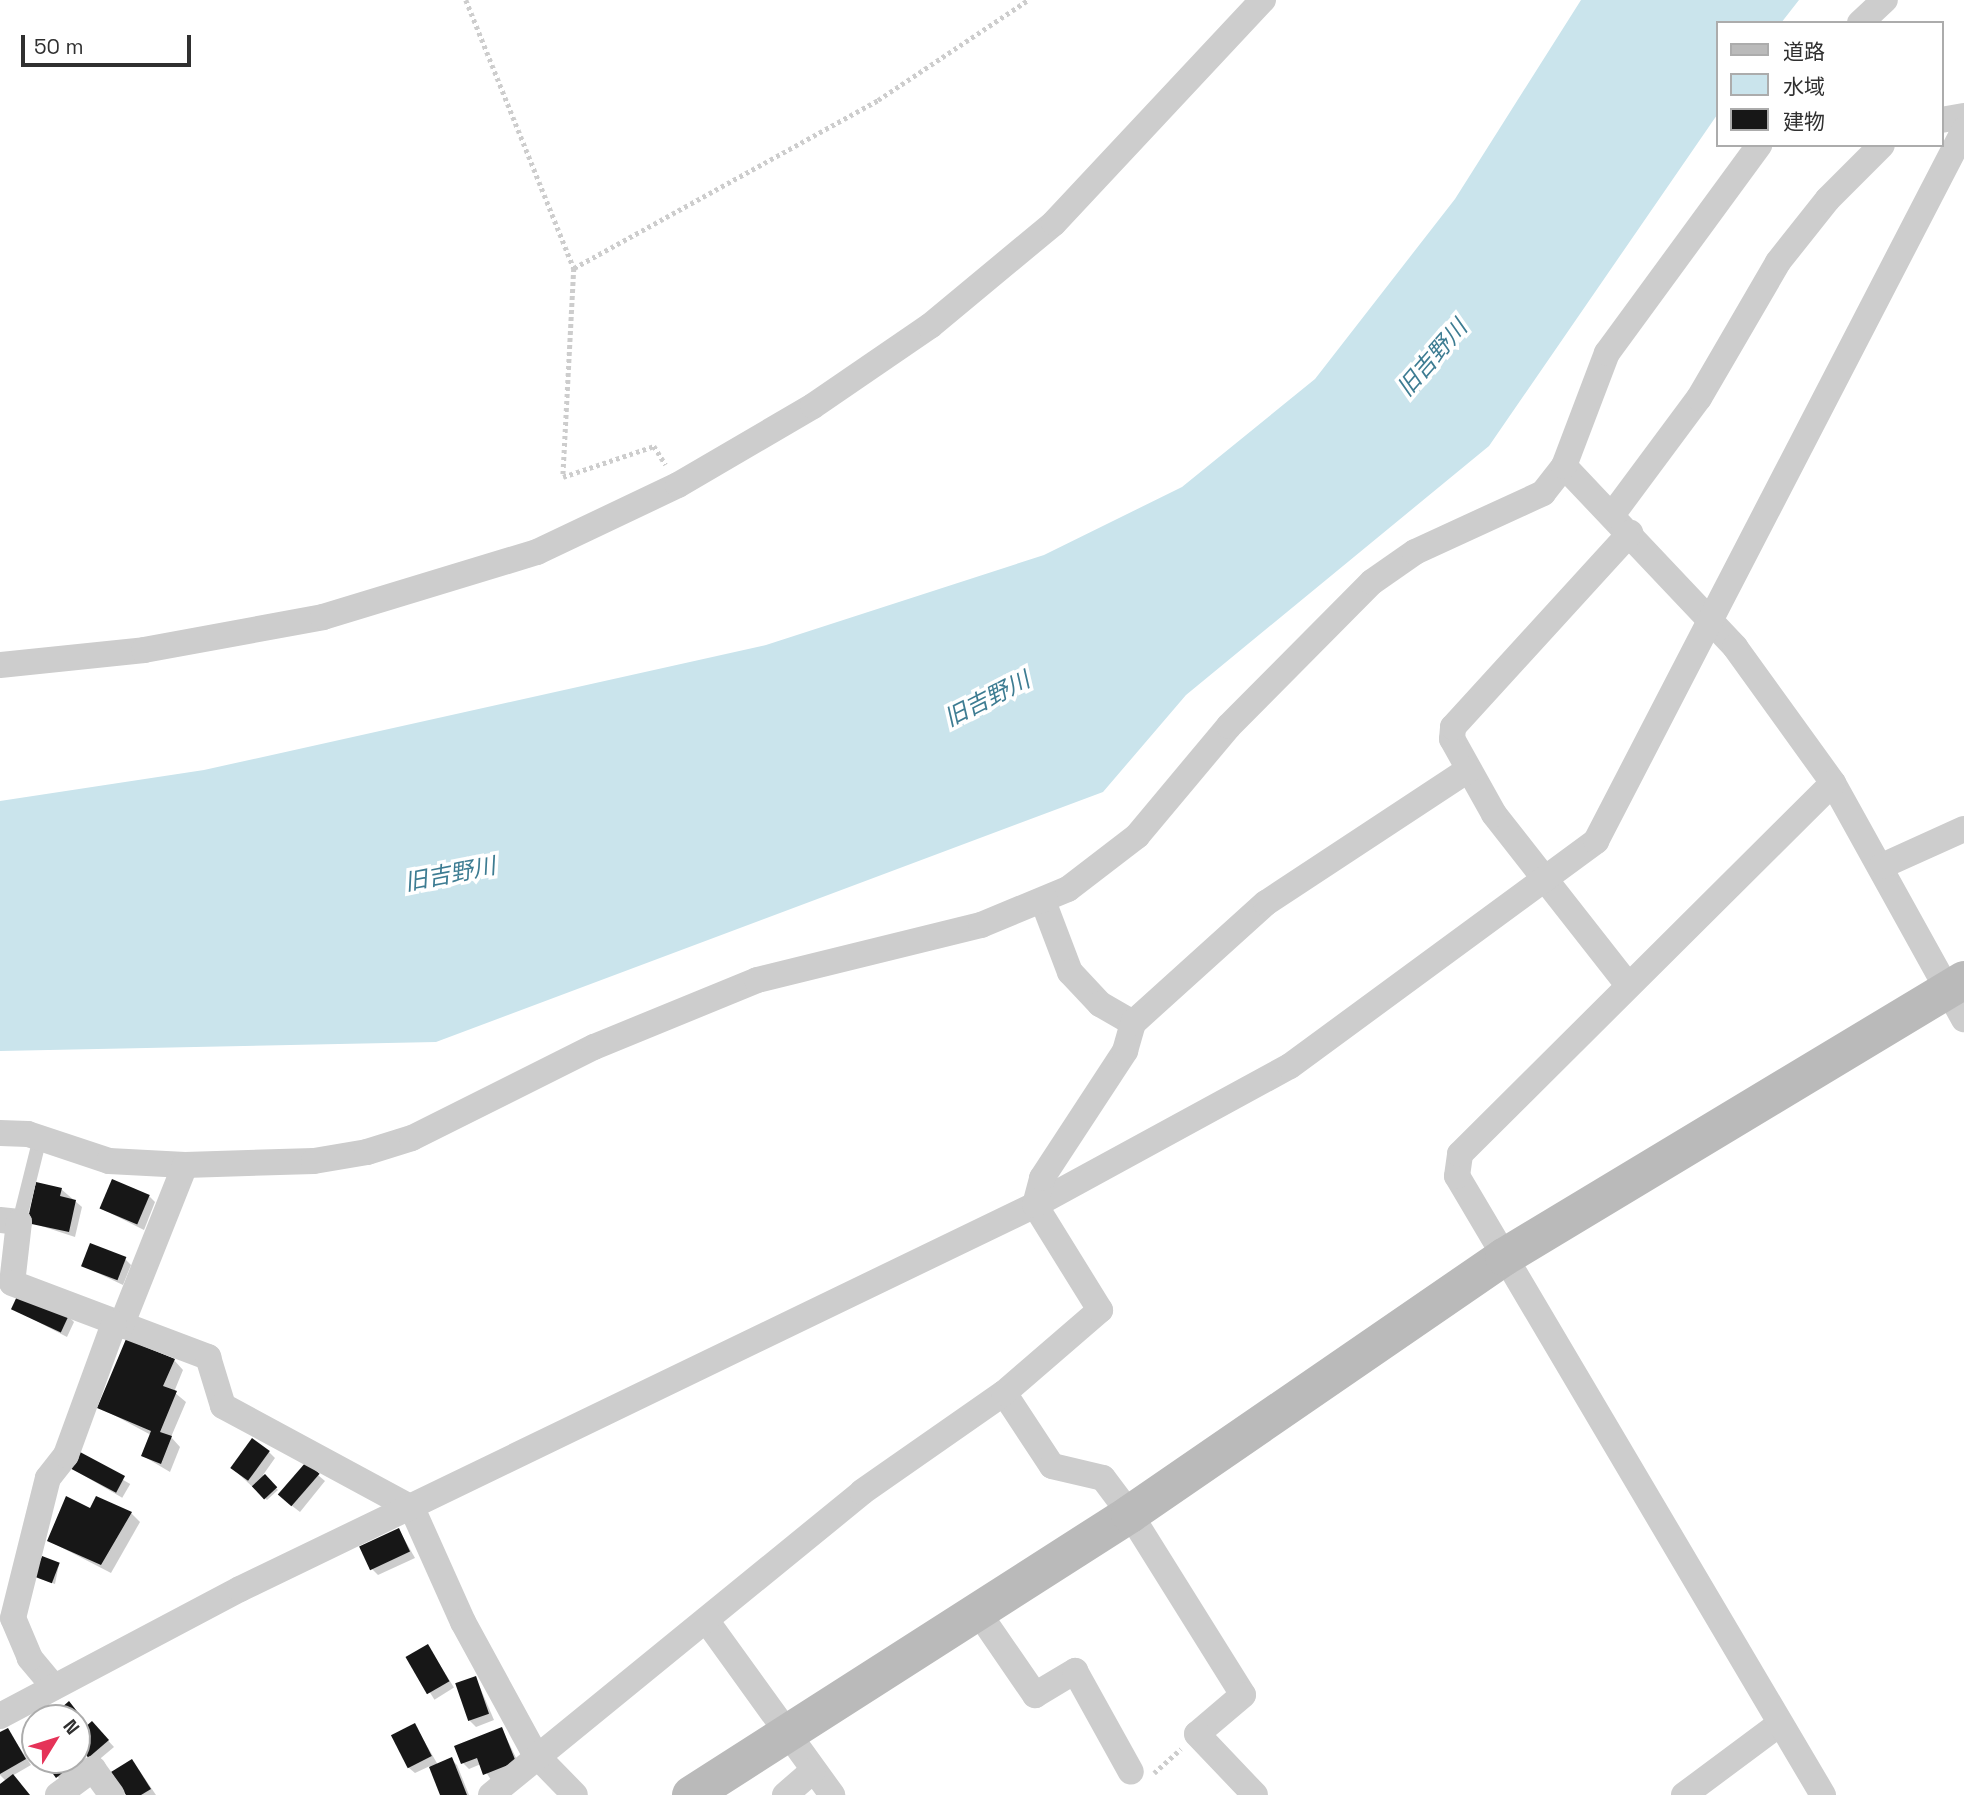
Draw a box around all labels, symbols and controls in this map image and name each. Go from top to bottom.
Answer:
scale bar [24,21,194,65]
legend [1716,21,1943,147]
text: 50 m [34,33,84,60]
text: 道路 [1783,38,1825,65]
text: 水域 [1783,73,1825,100]
text: 建物 [1783,108,1825,135]
water label: 旧吉野川 [1391,314,1473,402]
water label: 旧吉野川 [940,666,1034,732]
water label: 旧吉野川 [402,852,498,896]
north arrow [21,1704,91,1774]
text: N [58,1714,85,1740]

